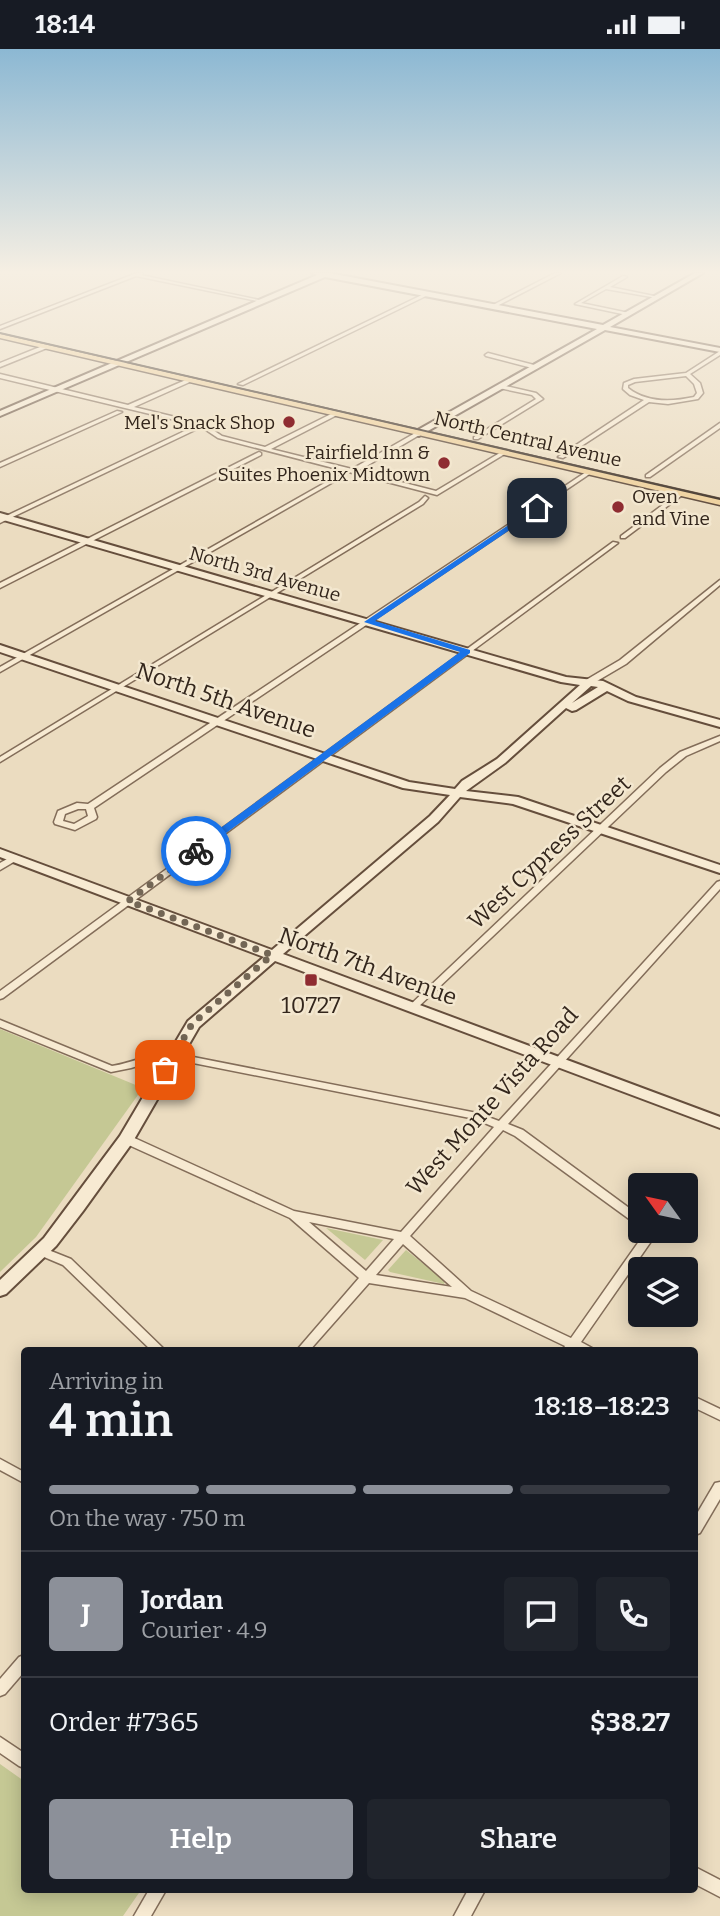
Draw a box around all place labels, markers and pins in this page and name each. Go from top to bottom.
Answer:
place label: Mel's Snack Shop [124,411,275,434]
marker: Mel's Snack Shop [281,414,297,430]
place label: Fairfield Inn & Suites Phoenix Midtown [218,441,430,486]
marker: Fairfield Inn & Suites Phoenix Midtown [436,455,452,471]
pin [507,478,567,538]
place label: Oven and Vine [632,485,710,530]
marker: Oven and Vine [610,499,626,515]
marker: 10727 [303,972,319,988]
place label: 10727 [281,991,341,1019]
pin [135,1040,195,1100]

